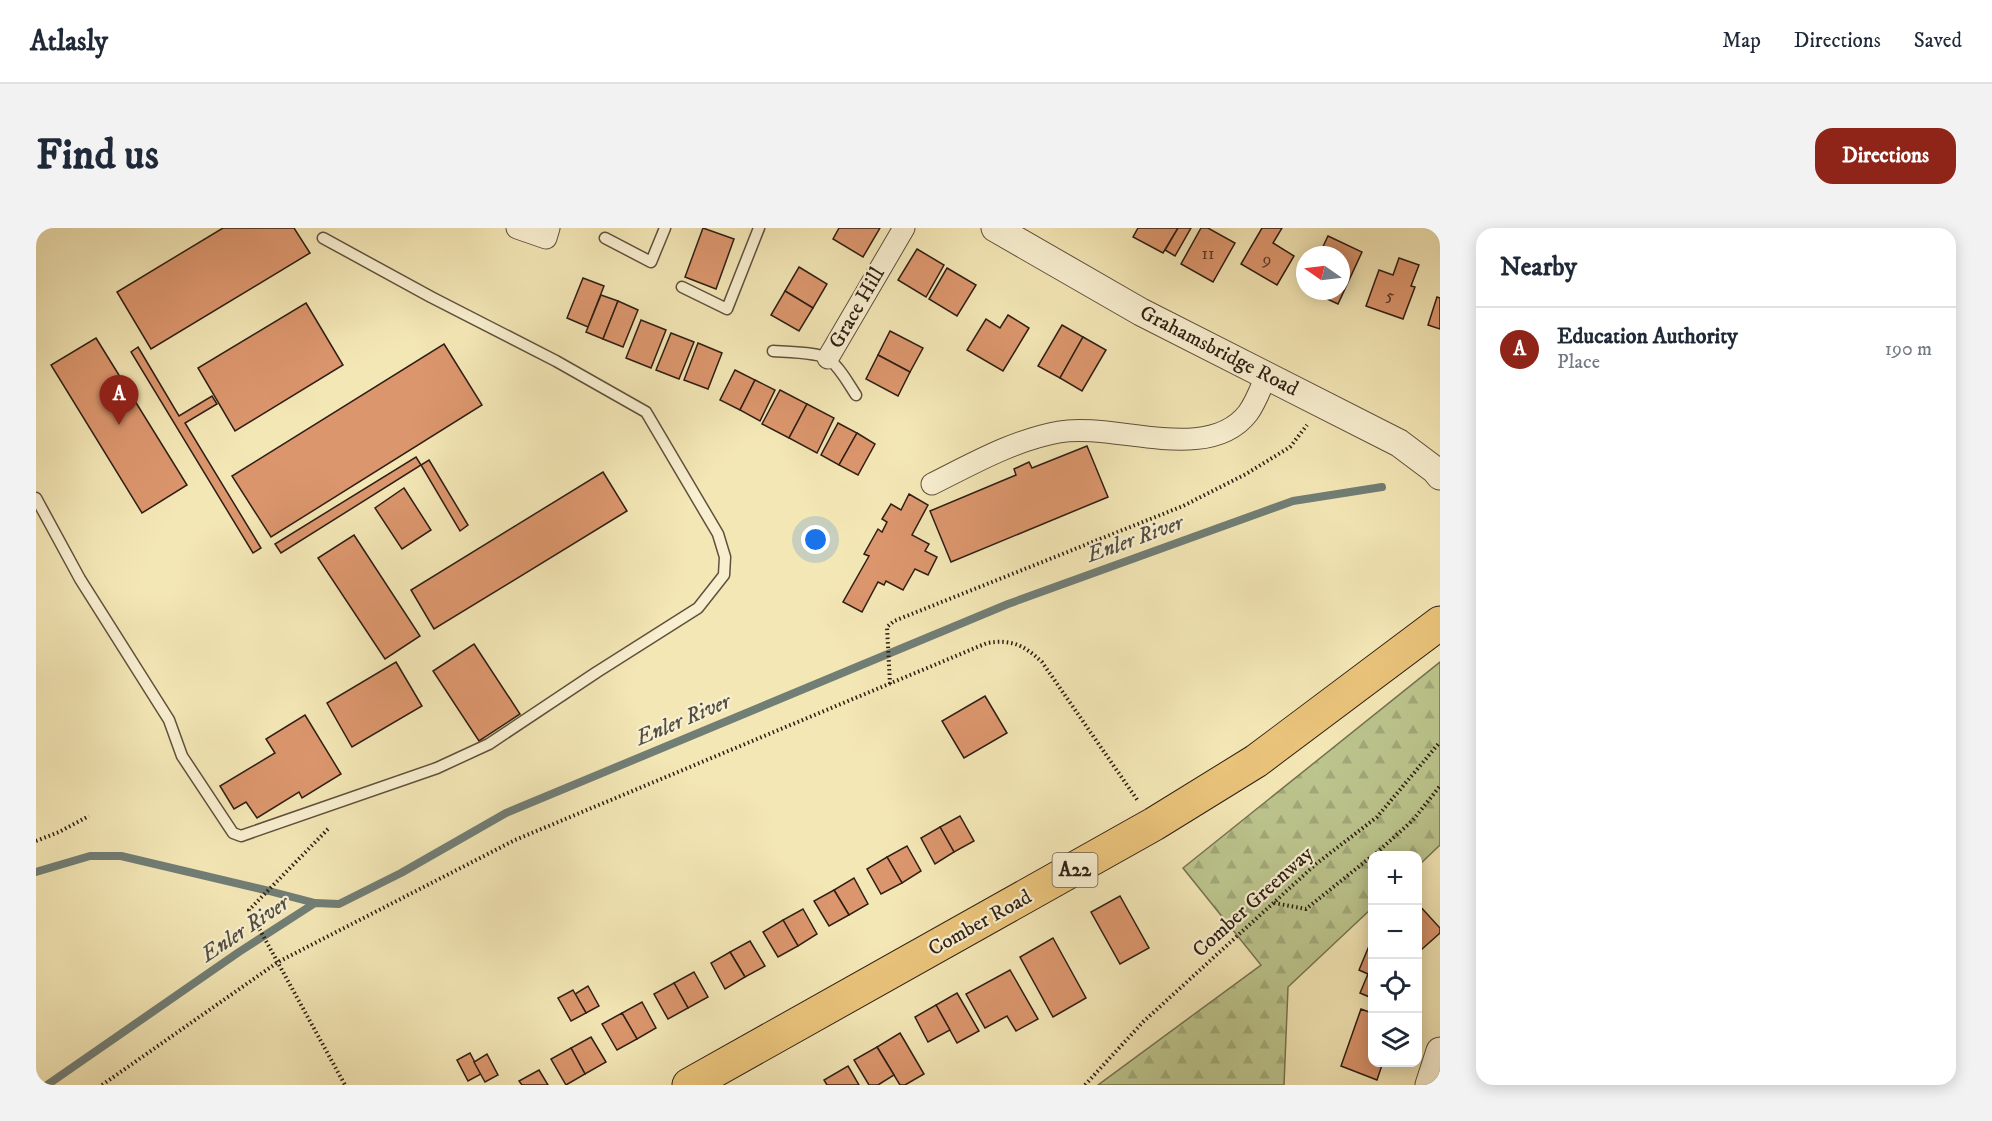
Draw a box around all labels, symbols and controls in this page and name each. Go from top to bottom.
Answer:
text: Atlasly [30,24,108,59]
text: Map [1722,28,1761,54]
text: Directions [1794,28,1881,54]
text: Saved [1914,28,1962,54]
button: Directions [1815,128,1956,184]
text: Find us [36,130,159,182]
house number: 11 [1201,243,1215,265]
north arrow [1296,246,1350,300]
house number: 9 [1262,249,1271,271]
text: Nearby [1500,251,1577,284]
street label: Grace Hill [823,262,891,353]
house number: 5 [1386,285,1395,307]
street label: Grahamsbridge Road [1135,300,1303,402]
text: Education Authority [1557,323,1738,350]
text: A [1513,337,1526,362]
text: 190 m [1885,337,1932,362]
text: Place [1557,350,1600,375]
pin: A [100,376,139,425]
water label: Enler River [1081,508,1189,570]
your location [801,525,830,554]
water label: Enler River [630,687,736,753]
street label: Comber Greenway [1187,840,1320,963]
map controls [1368,851,1422,1067]
button: + [1368,851,1422,905]
road number: A22 [1052,853,1098,887]
street label: Comber Road [924,884,1037,962]
water label: Enler River [194,889,296,969]
button: − [1368,905,1422,959]
button: locate [1368,959,1422,1013]
button: layers [1368,1013,1422,1067]

